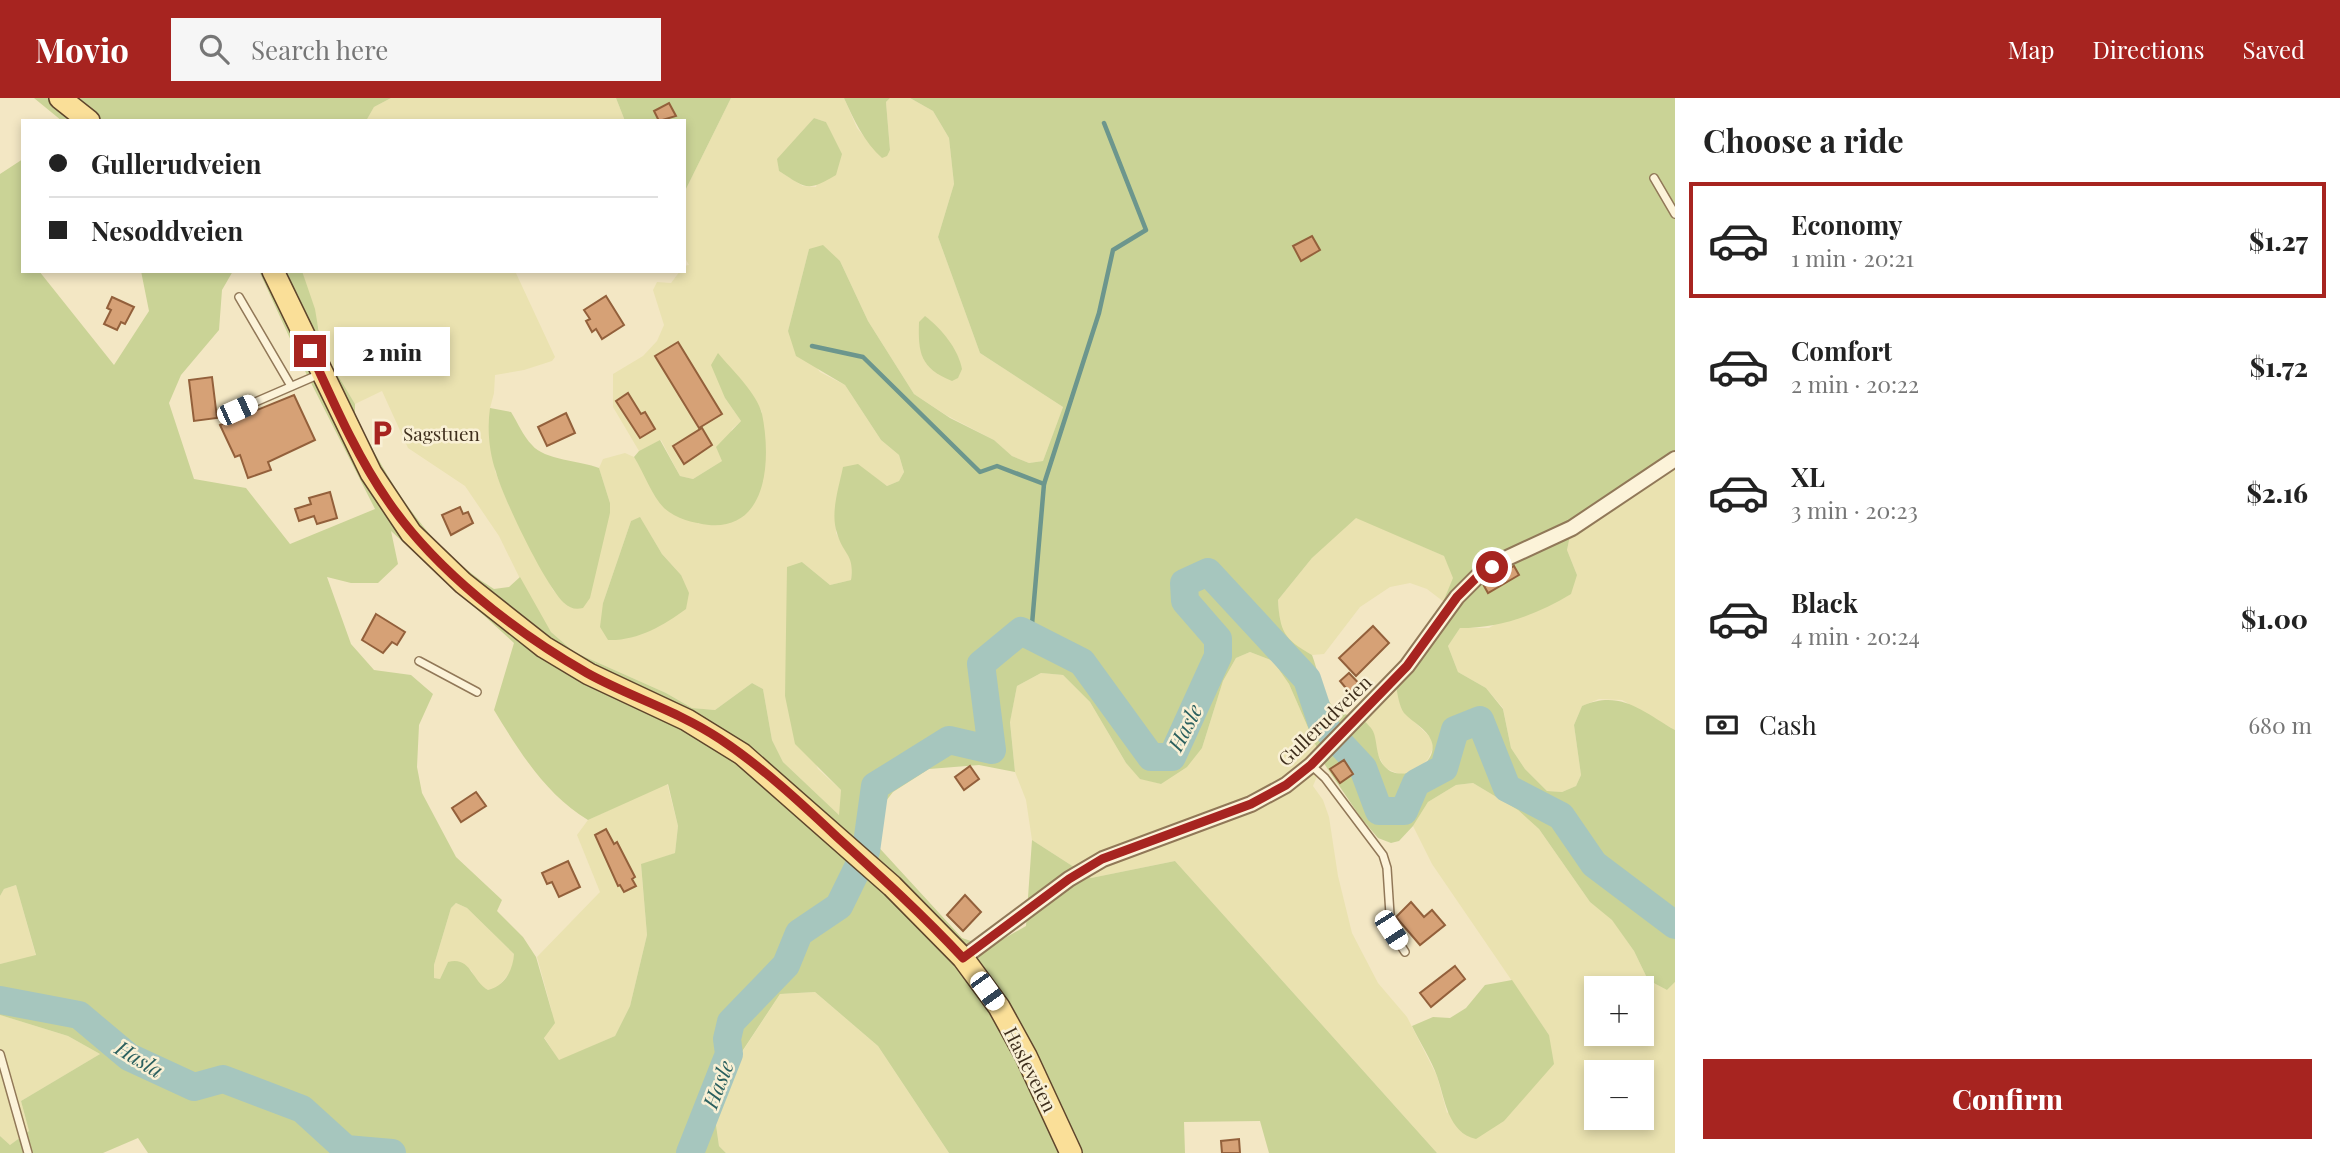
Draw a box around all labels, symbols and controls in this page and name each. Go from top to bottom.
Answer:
search box [171,18,661,81]
text: Movio [35,27,129,71]
icon: search [195,30,233,68]
text: Search here [251,32,388,67]
text: Map [2008,33,2054,65]
text: Directions [2092,33,2205,65]
text: Saved [2243,33,2305,65]
text: Choose a ride [1703,118,1904,161]
text: Gullerudveien [91,146,261,181]
text: Economy [1791,207,1902,242]
icon: car [1707,209,1770,272]
text: Nesoddveien [91,213,243,248]
text: $1.27 [2249,223,2308,258]
text: 1 min · 20:21 [1791,242,1914,273]
callout: 2 min [334,327,450,376]
text: Comfort [1791,333,1892,368]
route end [294,335,326,367]
icon: car [1707,335,1770,398]
text: 2 min [362,336,422,367]
text: $1.72 [2250,349,2308,384]
text: 2 min · 20:22 [1791,368,1919,399]
car [214,392,261,428]
parking icon: Sagstuen [367,418,397,448]
place label: Sagstuen [403,420,481,446]
text: XL [1791,459,1825,494]
icon: car [1707,461,1770,524]
text: $2.16 [2246,475,2308,510]
text: 3 min · 20:23 [1791,494,1918,525]
route start [1476,551,1508,583]
text: Black [1791,585,1858,620]
icon: car [1707,587,1770,650]
text: $1.00 [2241,601,2308,636]
text: 4 min · 20:24 [1791,620,1920,651]
street label: Gullerudveien [1272,668,1377,771]
water label: Hasle [1160,699,1208,756]
icon: cash [1703,706,1741,744]
text: Cash [1759,707,1817,742]
text: 680 m [2248,709,2312,740]
car [1371,907,1412,953]
car [967,968,1008,1014]
map controls [1584,976,1654,1130]
button: + [1584,976,1654,1046]
street label: Hasleveien [998,1022,1064,1117]
water label: Hasla [110,1032,169,1083]
water label: Hasle [695,1056,739,1113]
button: Confirm [1703,1059,2312,1139]
button: − [1584,1060,1654,1130]

